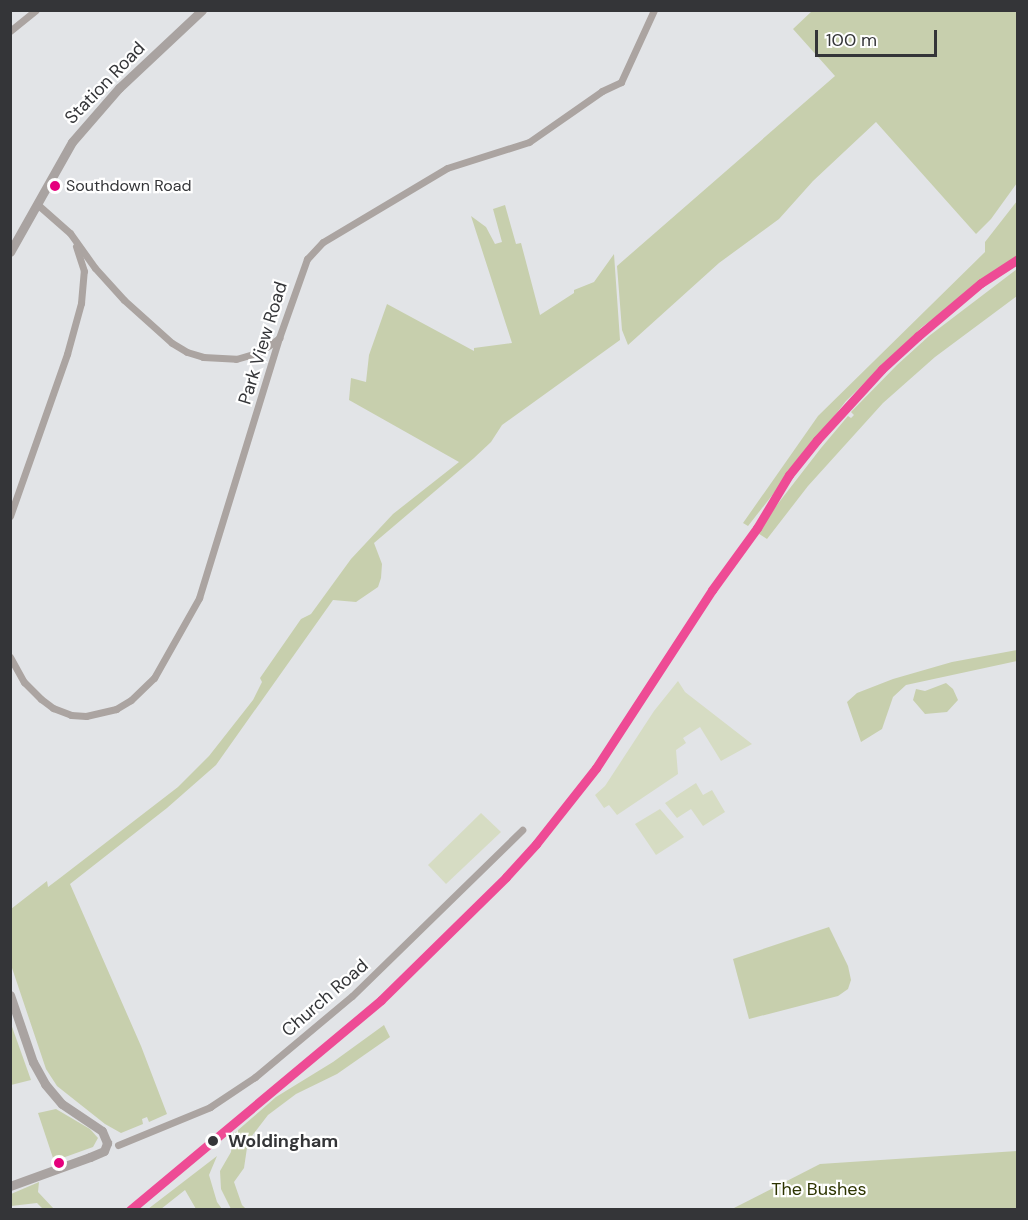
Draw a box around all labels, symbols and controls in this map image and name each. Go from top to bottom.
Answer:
scale bar [818,18,940,56]
text: 100 m [826,28,877,52]
street label: Station Road [60,37,150,129]
place label: Southdown Road [66,176,192,196]
marker: Southdown Road [49,180,61,192]
street label: Park View Road [234,279,292,407]
street label: Church Road [277,955,373,1041]
place label: Woldingham [228,1130,338,1152]
marker: Woldingham [203,1131,223,1151]
unlabelled marker [53,1157,65,1169]
park label: The Bushes [771,1178,867,1200]

